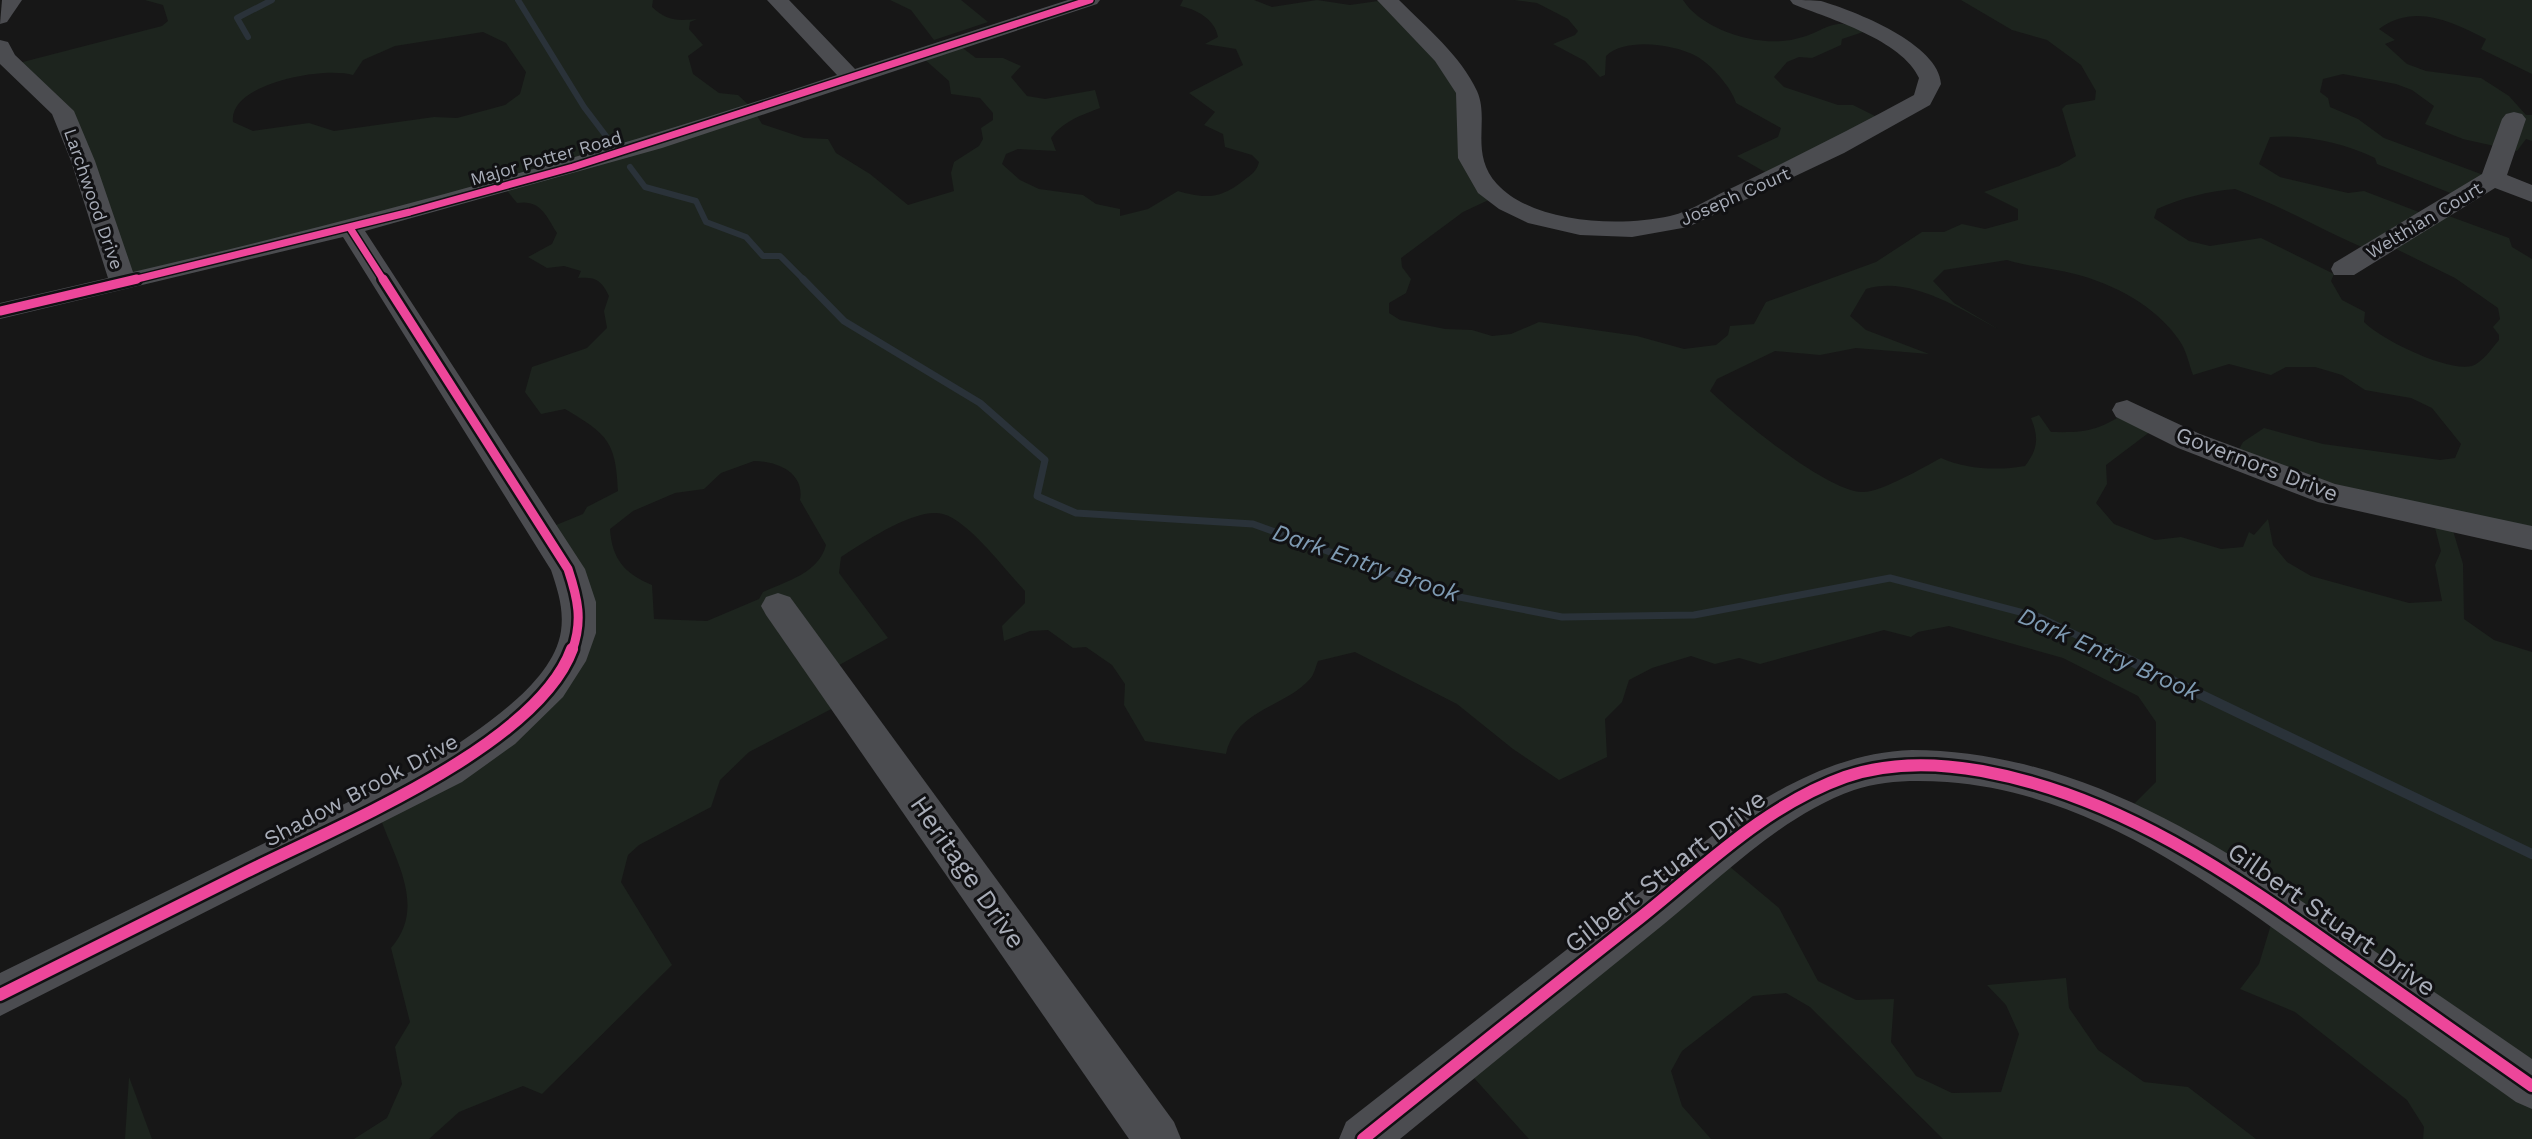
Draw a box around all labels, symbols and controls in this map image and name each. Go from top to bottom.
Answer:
street label: Larchwood Drive [60,126,128,272]
street label: Major Potter Road [468,126,624,190]
street label: Joseph Court [1677,162,1794,230]
street label: Welthian Court [2362,177,2486,263]
street label: Governors Drive [2173,422,2341,506]
water label: Dark Entry Brook [1269,518,1464,608]
water label: Dark Entry Brook [2014,601,2205,707]
street label: Shadow Brook Drive [260,728,462,852]
street label: Gilbert Stuart Drive [1558,783,1772,959]
street label: Heritage Drive [904,790,1032,954]
street label: Gilbert Stuart Drive [2222,836,2442,1002]

